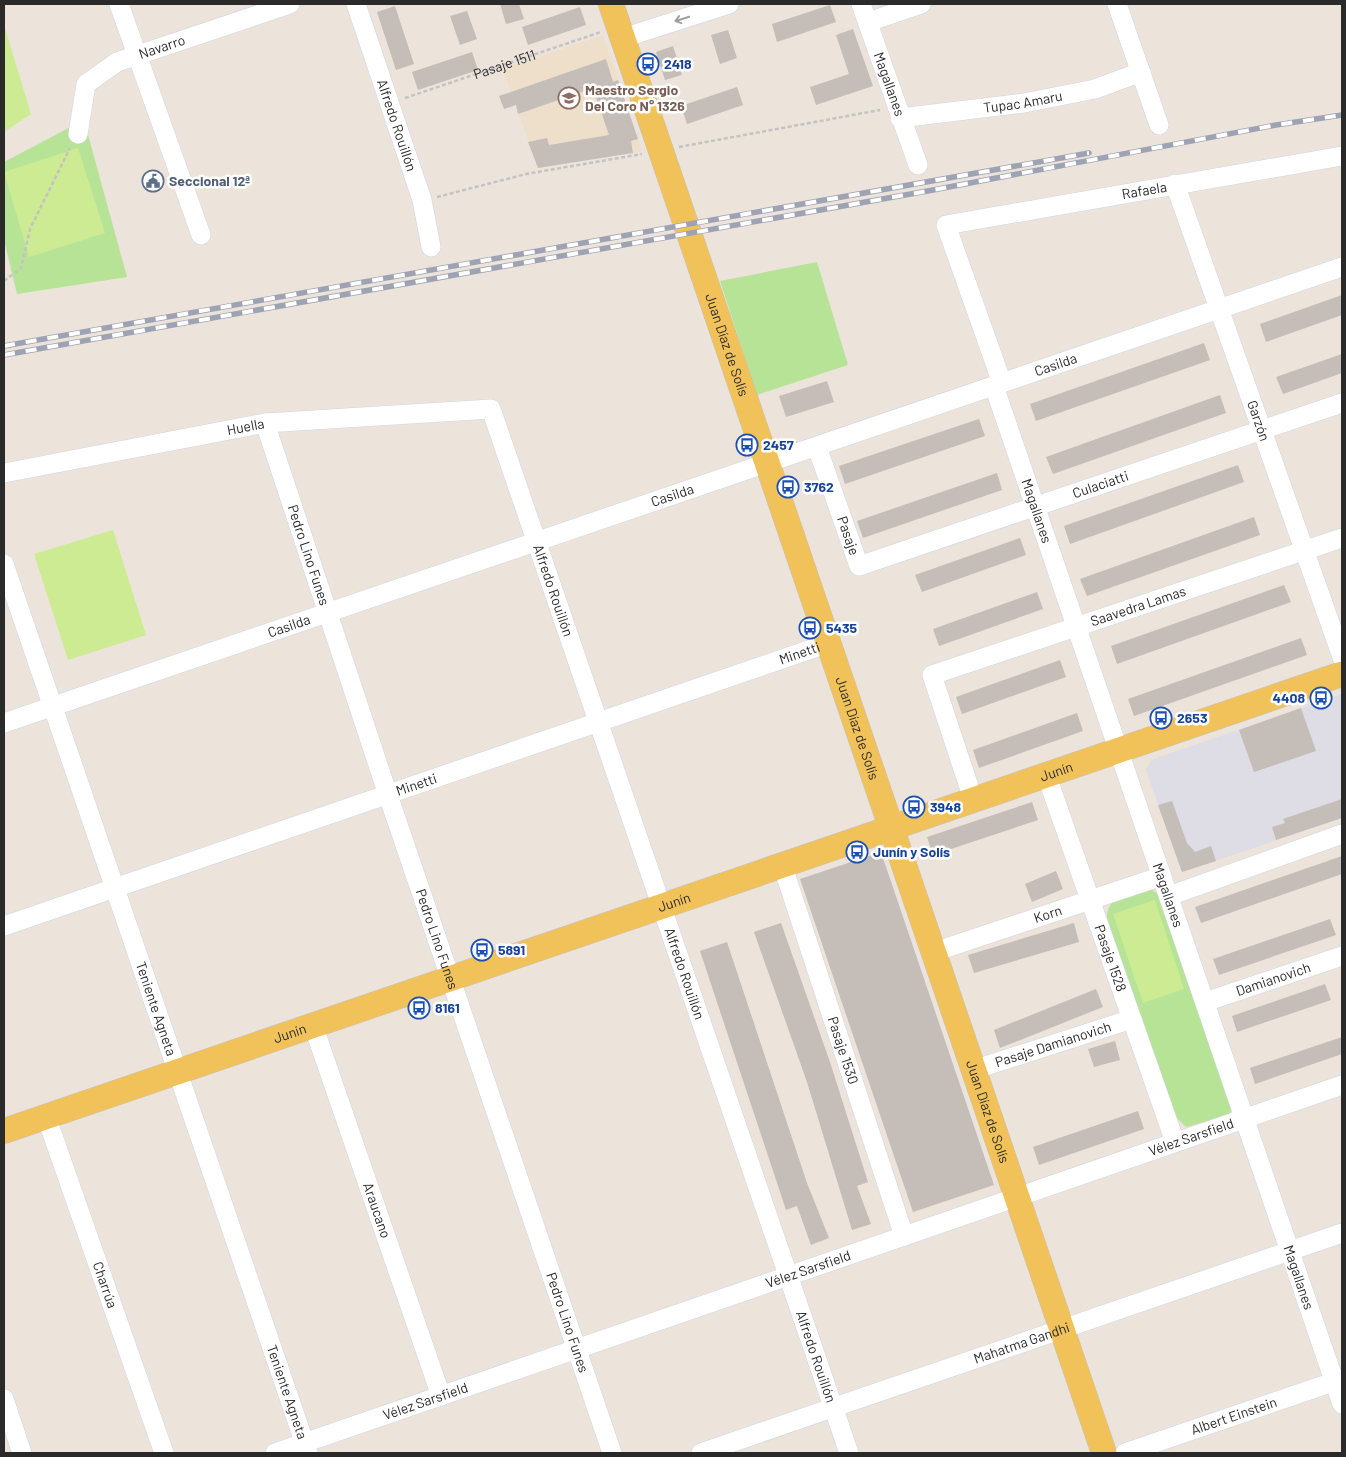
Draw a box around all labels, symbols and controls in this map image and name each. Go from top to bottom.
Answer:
one-way arrow [675,15,691,24]
street label: Navarro [136,31,187,62]
street label: Pasaje 1511 [471,46,538,82]
street label: Magallanes [871,50,909,119]
bus stop icon: 2418 [636,52,660,76]
place label: 2418 [664,55,692,72]
street label: Alfredo Rouillón [374,77,421,173]
place label: Maestro Sergio Del Coro N° 1326 [585,81,685,114]
school or university icon: Maestro Sergio Del Coro N° 1326 [557,86,581,110]
street label: Tupac Amaru [982,87,1064,116]
public building icon: Seccional 12ª [141,169,165,193]
place label: Seccional 12ª [169,172,250,189]
street label: Rafaela [1120,178,1168,202]
street label: Juan Díaz de Solís [702,291,753,399]
street label: Casilda [1032,349,1079,379]
street label: Garzón [1244,398,1274,443]
street label: Huella [225,414,266,438]
bus stop icon: 2457 [735,433,759,457]
place label: 2457 [763,436,794,453]
street label: Culaciatti [1070,467,1131,501]
bus stop icon: 3762 [776,475,800,499]
street label: Magallanes [1018,476,1056,545]
place label: 3762 [804,478,834,495]
street label: Casilda [649,480,696,510]
street label: Pedro Lino Funes [285,502,334,608]
street label: Pasaje [834,514,863,557]
street label: Alfredo Rouillón [530,542,577,639]
street label: Saavedra Lamas [1088,582,1188,629]
street label: Casilda [265,610,312,641]
bus stop icon: 5435 [798,616,822,640]
place label: 5435 [826,619,858,636]
street label: Minetti [777,638,822,668]
street label: Juan Díaz de Solís [832,674,883,782]
bus stop icon: 4408 [1309,686,1333,710]
place label: 4408 [1273,689,1305,706]
bus stop icon: 2653 [1149,706,1173,730]
place label: 2653 [1177,709,1207,726]
street label: Junín [1037,758,1075,785]
street label: Minetti [394,769,439,799]
bus stop icon: 3948 [902,795,926,819]
place label: 3948 [930,798,961,815]
bus stop icon: Junín y Solís [845,840,869,864]
place label: Junín y Solís [873,843,950,860]
street label: Magallanes [1150,860,1187,930]
street label: Pedro Lino Funes [413,887,463,992]
street label: Junín [655,888,693,915]
street label: Korn [1031,901,1064,926]
street label: Pasaje 1528 [1091,922,1131,994]
street label: Alfredo Rouillón [661,925,709,1022]
bus stop icon: 5891 [470,938,494,962]
place label: 5891 [498,941,525,958]
street label: Damianovich [1233,958,1313,999]
street label: Teniente Agneta [133,959,181,1058]
bus stop icon: 8161 [407,996,431,1020]
place label: 8161 [435,999,460,1016]
street label: Pasaje 1530 [825,1014,863,1086]
street label: Pasaje Damianovich [993,1017,1113,1070]
street label: Junín [271,1019,308,1046]
street label: Juan Díaz de Solís [963,1058,1014,1165]
street label: Vélez Sarsfield [1146,1114,1236,1159]
street label: Araucano [360,1180,395,1240]
street label: Magallanes [1280,1243,1318,1312]
street label: Vélez Sarsfield [763,1246,853,1291]
street label: Charrúa [90,1259,122,1310]
street label: Pedro Lino Funes [543,1270,593,1375]
street label: Alfredo Rouillón [793,1308,840,1405]
street label: Mahatma Gandhi [971,1318,1072,1367]
street label: Teniente Agneta [264,1342,312,1441]
street label: Vélez Sarsfield [380,1378,470,1423]
street label: Albert Einstein [1188,1393,1279,1438]

